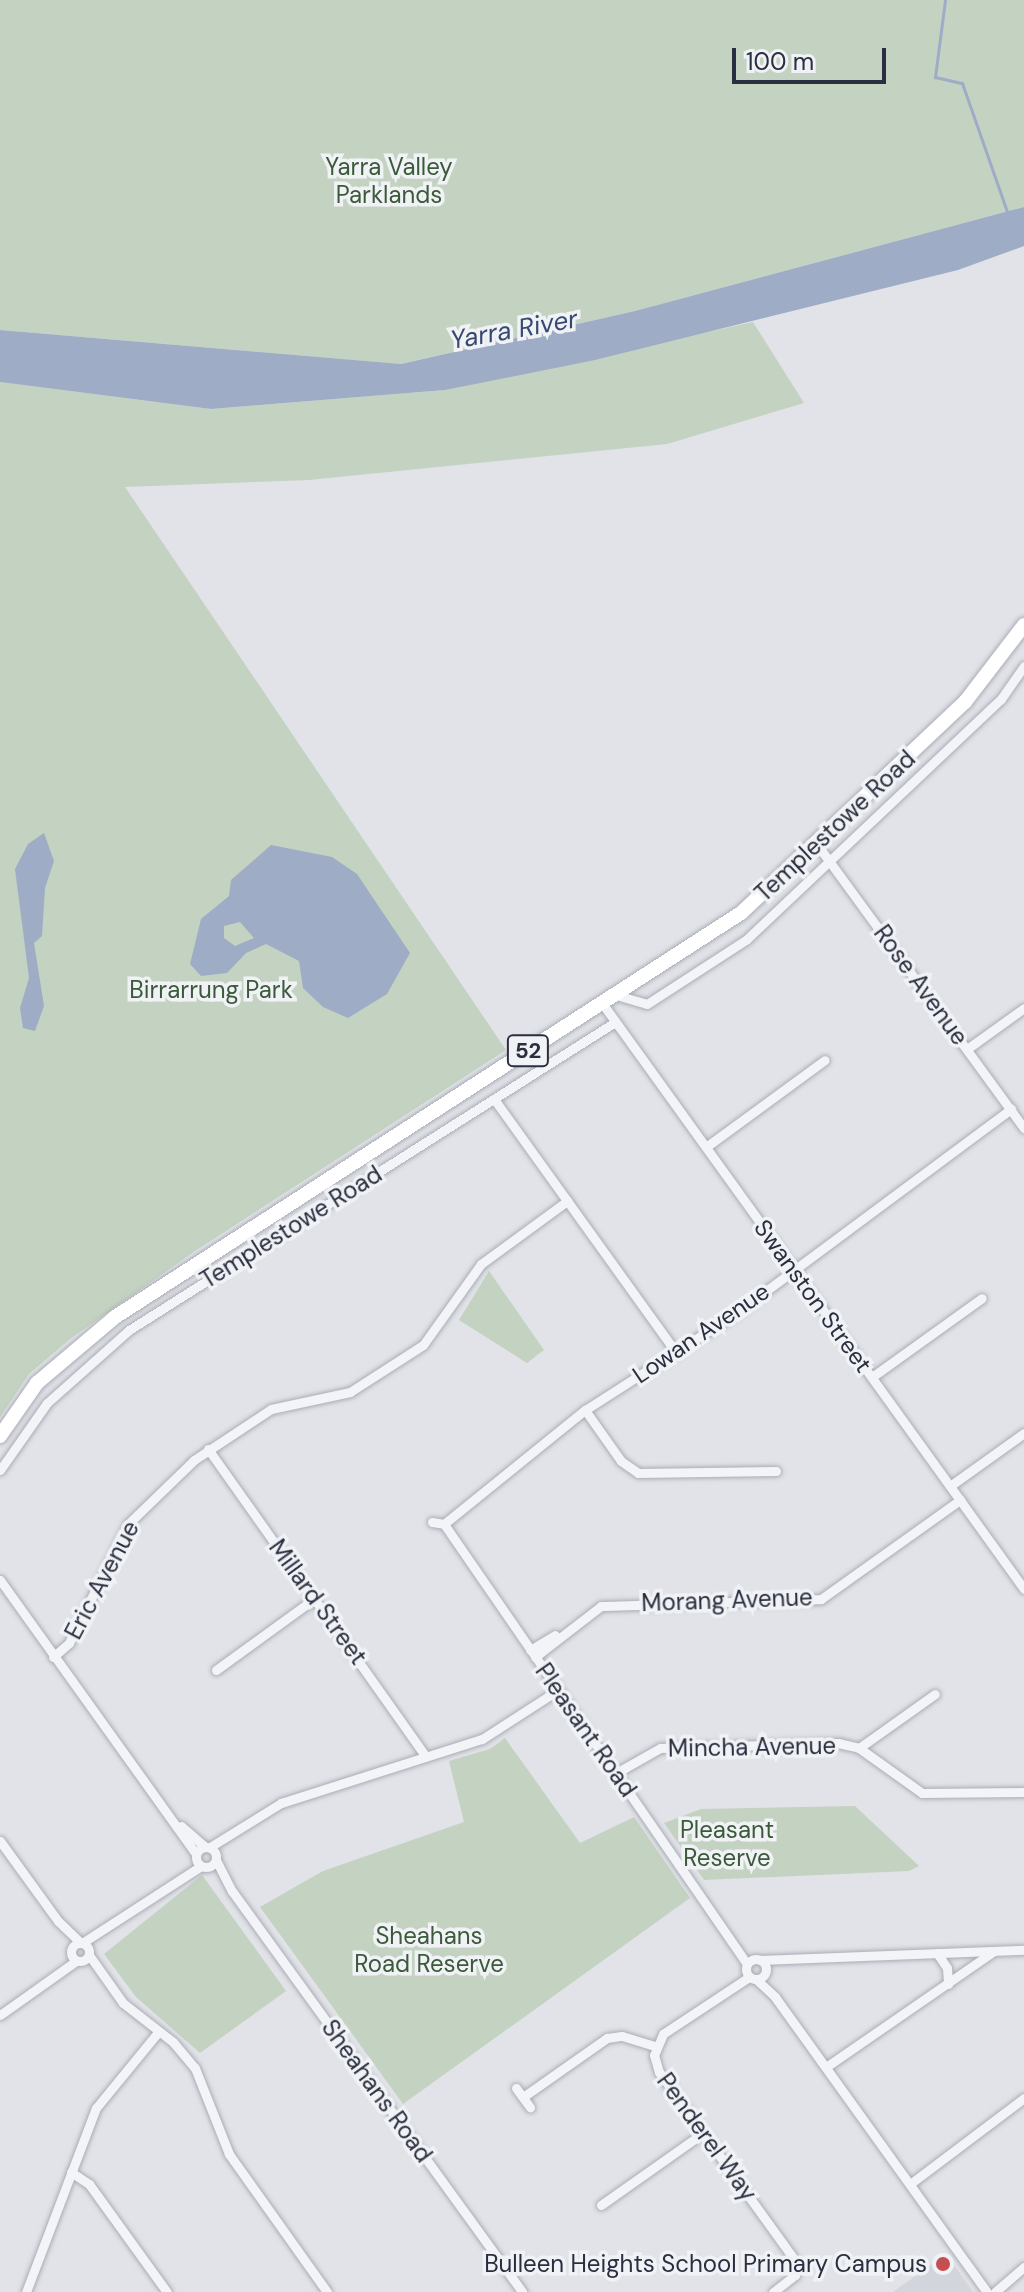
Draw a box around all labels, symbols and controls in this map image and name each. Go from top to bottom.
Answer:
scale bar [736,32,890,82]
text: 100 m [746,46,814,77]
park label: Yarra Valley Parklands [325,153,453,209]
water label: Yarra River [448,303,580,357]
street label: Templestowe Road [749,744,921,908]
street label: Rose Avenue [868,919,974,1051]
park label: Birrarrung Park [129,976,293,1004]
road number: 52 [506,1033,550,1069]
street label: Templestowe Road [195,1160,387,1294]
street label: Swanston Street [748,1214,878,1378]
street label: Lowan Avenue [627,1277,775,1389]
street label: Eric Avenue [59,1516,145,1644]
street label: Millard Street [263,1534,373,1670]
street label: Morang Avenue [641,1583,813,1617]
street label: Pleasant Road [529,1658,643,1802]
street label: Mincha Avenue [668,1731,836,1763]
park label: Pleasant Reserve [680,1816,774,1872]
park label: Sheahans Road Reserve [354,1922,504,1978]
street label: Sheahans Road [316,2014,438,2168]
street label: Penderel Way [651,2067,763,2207]
place label: Bulleen Heights School Primary Campus [484,2250,927,2278]
marker: Bulleen Heights School Primary Campus [934,2255,952,2273]

